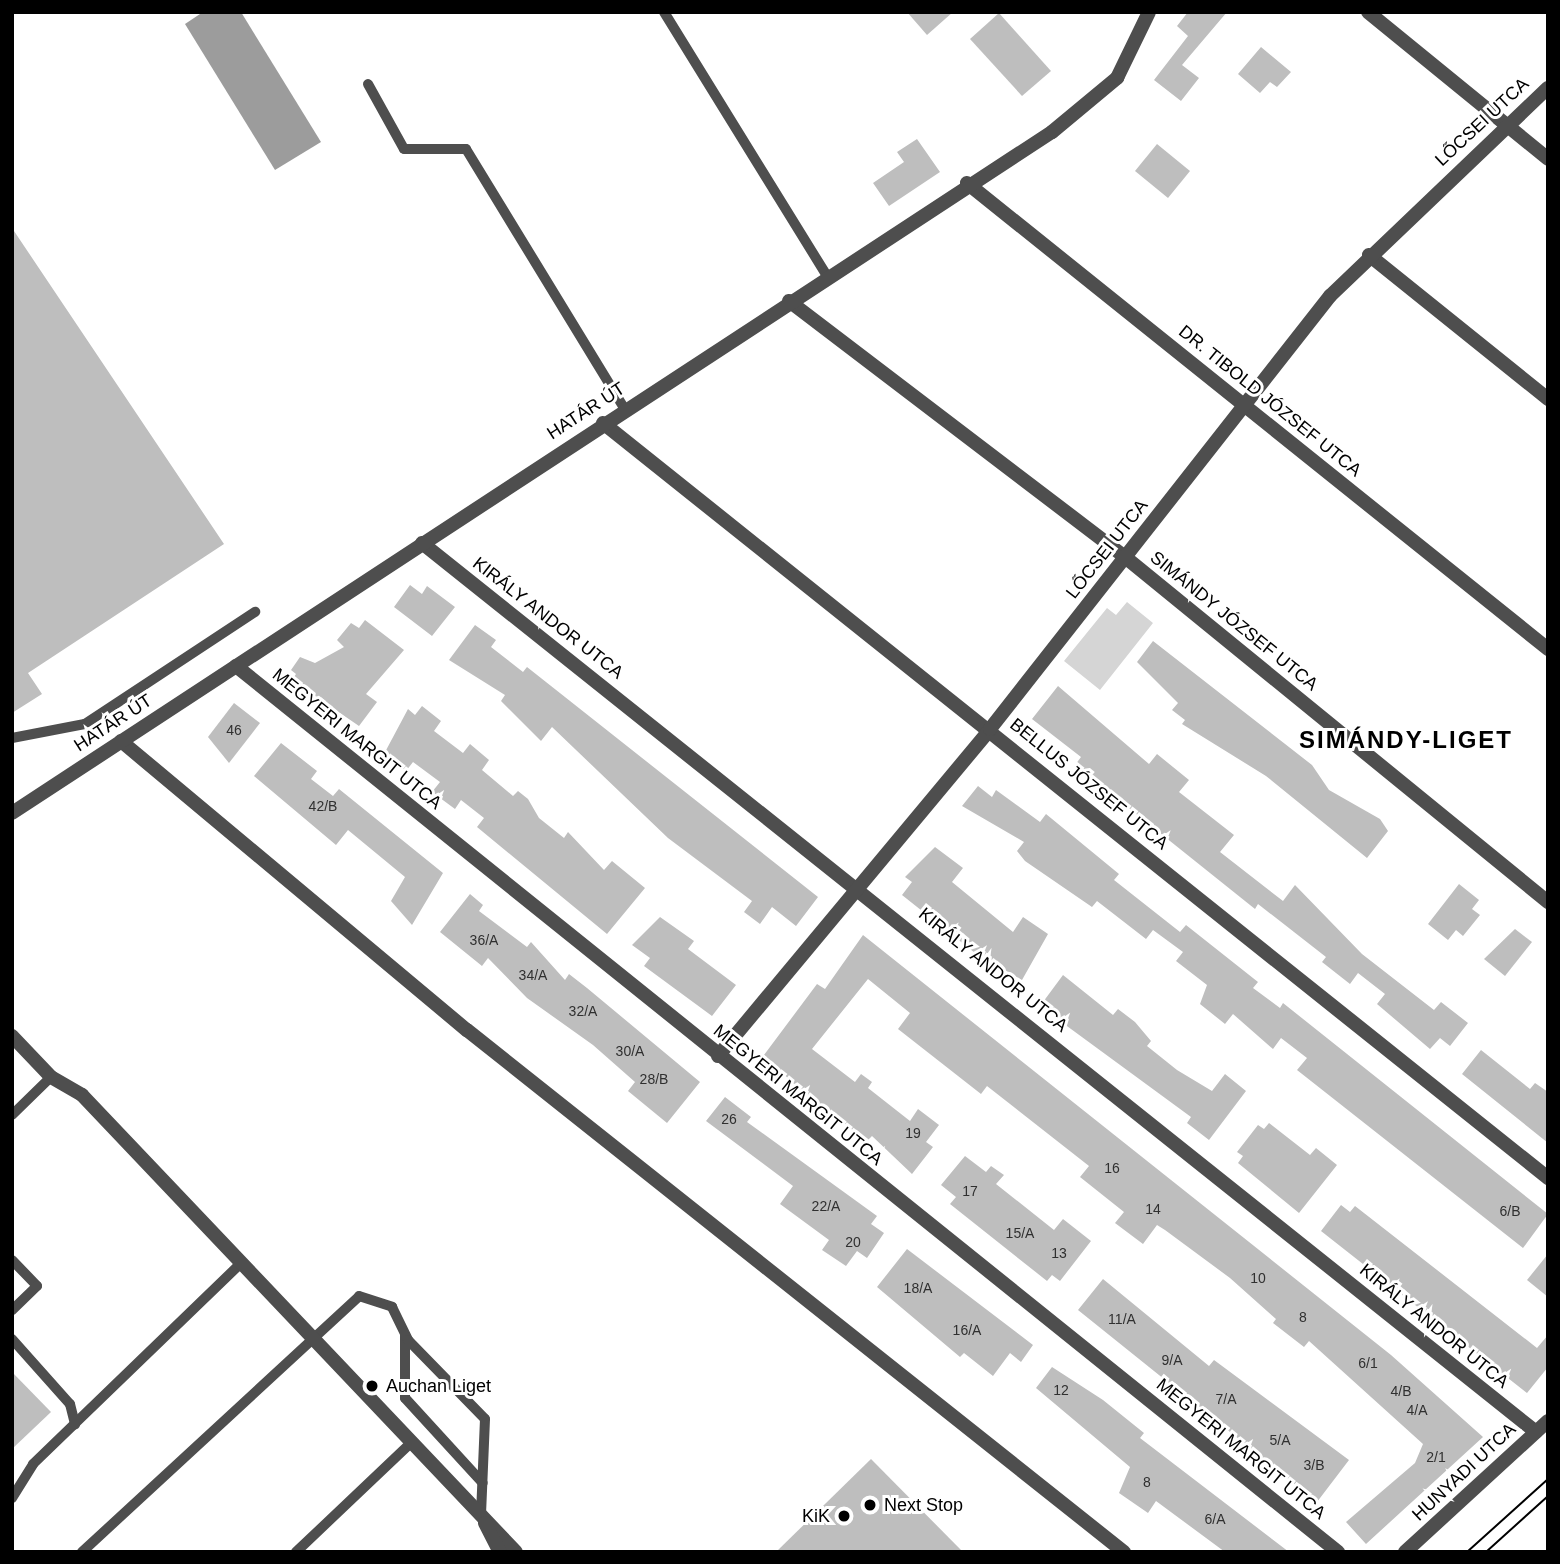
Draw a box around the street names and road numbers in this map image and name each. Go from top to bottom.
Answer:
street label: LŐCSEI UTCA [1431,73,1533,171]
street label: DR. TIBOLD JÓZSEF UTCA [1174,321,1366,481]
street label: HATÁR ÚT [543,378,629,444]
street label: LŐCSEI UTCA [1062,495,1152,603]
street label: SIMÁNDY JÓZSEF UTCA [1146,547,1322,695]
street label: KIRÁLY ANDOR UTCA [468,552,628,684]
street label: MEGYERI MARGIT UTCA [268,664,446,814]
street label: HATÁR ÚT [70,690,156,756]
street label: BELLUS JÓZSEF UTCA [1006,714,1172,854]
street label: KIRÁLY ANDOR UTCA [914,903,1072,1037]
street label: MEGYERI MARGIT UTCA [709,1020,887,1170]
street label: KIRÁLY ANDOR UTCA [1355,1259,1513,1393]
street label: MEGYERI MARGIT UTCA [1152,1374,1330,1524]
street label: HUNYADI UTCA [1408,1419,1520,1525]

